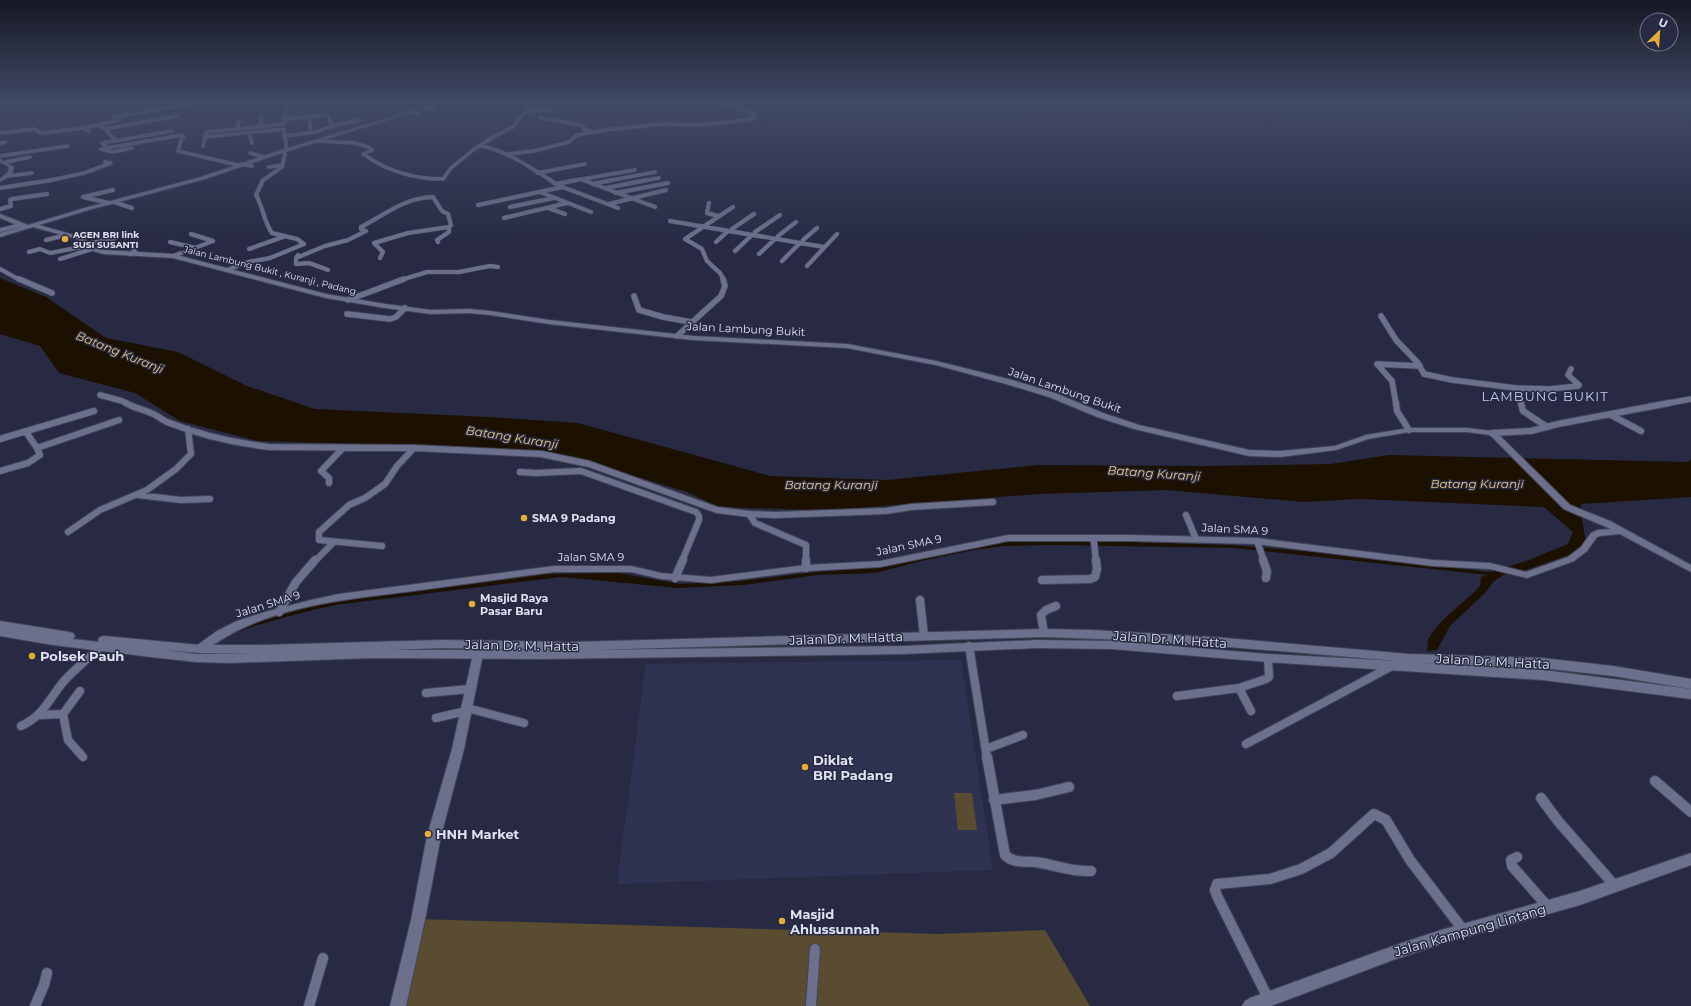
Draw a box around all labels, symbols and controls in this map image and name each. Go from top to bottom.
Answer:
north arrow [1639,12,1679,52]
text: U [1656,15,1670,31]
place label: AGEN BRI link SUSI SUSANTI [72,229,139,250]
marker: AGEN BRI link SUSI SUSANTI [60,234,70,244]
street label: Jalan Lambung Bukit , Kuranji , Padang [182,243,357,297]
street label: Jalan Lambung Bukit [685,319,806,339]
water label: Batang Kuranji [74,328,167,377]
street label: Jalan Lambung Bukit [1006,364,1124,416]
district label: LAMBUNG BUKIT [1481,388,1609,404]
water label: Batang Kuranji [465,422,560,452]
water label: Batang Kuranji [1107,462,1202,484]
water label: Batang Kuranji [1430,476,1524,491]
water label: Batang Kuranji [784,477,878,492]
place label: SMA 9 Padang [532,511,616,525]
marker: SMA 9 Padang [519,513,529,523]
street label: Jalan SMA 9 [1200,520,1269,538]
street label: Jalan SMA 9 [874,531,943,559]
street label: Jalan SMA 9 [557,550,625,564]
street label: Jalan SMA 9 [233,587,302,621]
place label: Masjid Raya Pasar Baru [480,591,549,618]
marker: Masjid Raya Pasar Baru [467,599,477,609]
street label: Jalan Dr. M. Hatta [1112,627,1227,651]
street label: Jalan Dr. M. Hatta [788,628,903,648]
street label: Jalan Dr. M. Hatta [464,636,579,654]
place label: Polsek Pauh [40,648,124,664]
street label: Jalan Dr. M. Hatta [1435,650,1550,672]
marker: Polsek Pauh [27,651,37,661]
place label: Diklat BRI Padang [813,752,893,783]
marker: Diklat BRI Padang [800,762,810,772]
place label: HNH Market [436,826,520,842]
marker: HNH Market [423,829,433,839]
street label: Jalan Kampung Lintang [1391,901,1548,960]
place label: Masjid Ahlussunnah [789,906,880,937]
marker: Masjid Ahlussunnah [777,916,787,926]

